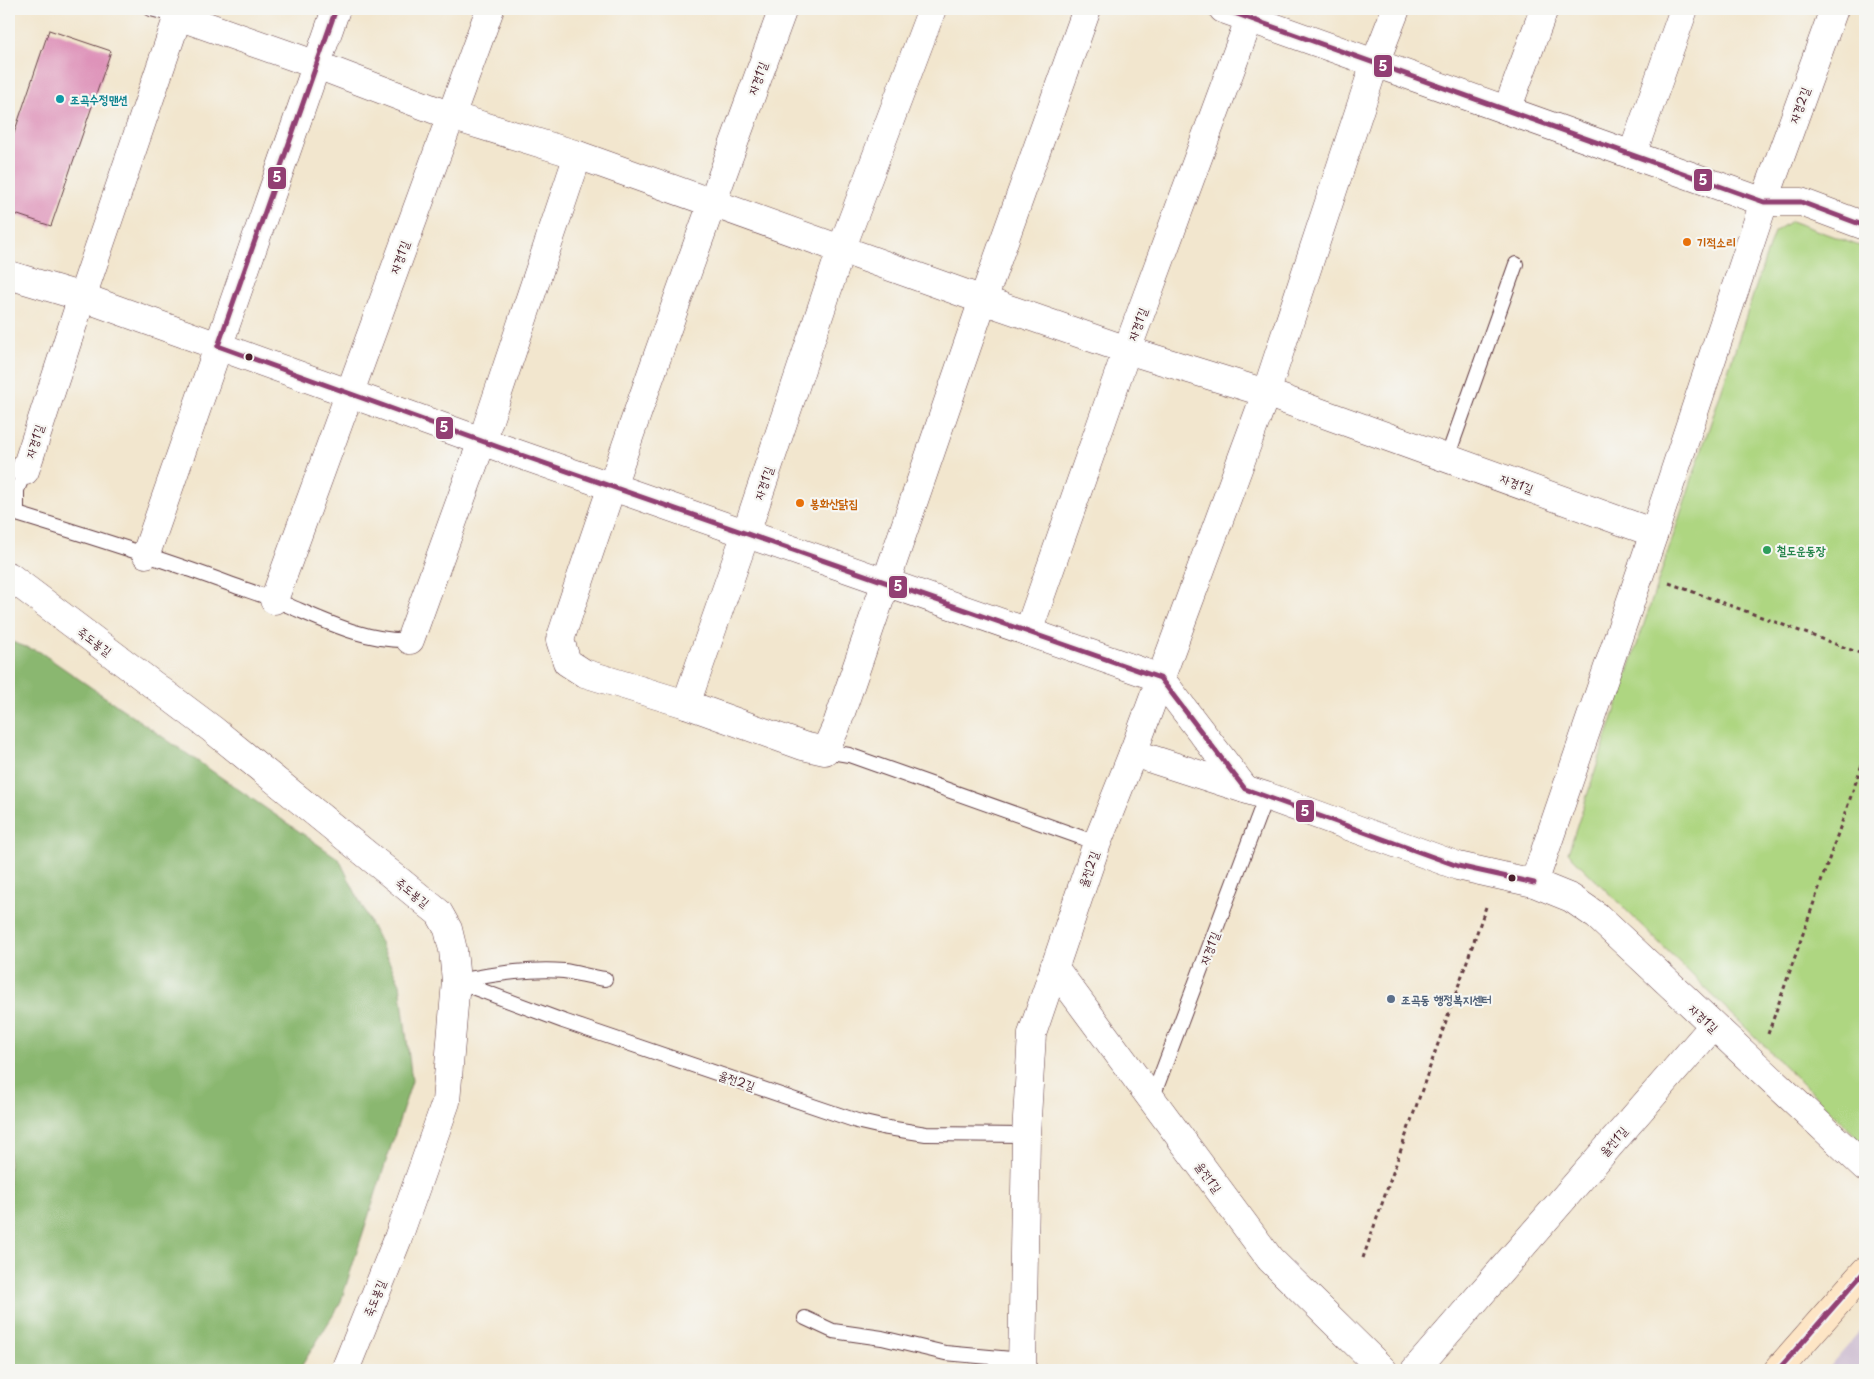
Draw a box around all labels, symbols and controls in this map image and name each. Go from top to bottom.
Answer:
line badge: 5 [1373,54,1393,78]
text: 5 [1379,55,1388,76]
street label: 자경1길 [743,58,771,97]
street label: 자경2길 [1784,84,1814,126]
place label: 조곡수정맨션 [70,90,128,108]
marker: 조곡수정맨션 [54,93,66,105]
line badge: 5 [267,166,287,190]
text: 5 [273,166,282,187]
line badge: 5 [1693,168,1713,192]
text: 5 [1699,169,1708,190]
place label: 기적소리 [1697,233,1736,251]
marker: 기적소리 [1681,236,1693,248]
street label: 자경1길 [385,237,413,276]
street label: 자경1길 [1123,304,1151,343]
unlabelled marker [244,352,254,362]
line badge: 5 [435,416,454,440]
text: 5 [440,416,449,437]
street label: 자경1길 [20,422,48,460]
street label: 자경1길 [749,464,777,502]
street label: 자경1길 [1498,469,1537,497]
place label: 봉화산닭집 [810,494,858,512]
marker: 봉화산닭집 [794,497,806,509]
place label: 철도운동장 [1777,541,1826,559]
marker: 철도운동장 [1761,544,1773,556]
line badge: 5 [888,575,908,599]
text: 5 [894,575,903,596]
street label: 죽도봉길 [74,622,116,660]
line badge: 5 [1295,799,1315,823]
text: 5 [1301,800,1310,821]
street label: 율전2길 [1073,848,1103,890]
street label: 죽도봉길 [392,873,434,911]
unlabelled marker [1507,873,1517,883]
street label: 자경1길 [1194,928,1224,967]
place label: 조곡동 행정복지센터 [1401,990,1492,1008]
marker: 조곡동 행정복지센터 [1385,993,1397,1005]
street label: 자경1길 [1685,1000,1723,1037]
street label: 율전2길 [716,1065,758,1095]
street label: 율전1길 [1595,1122,1631,1160]
street label: 율전1길 [1192,1158,1227,1196]
street label: 죽도봉길 [358,1276,390,1319]

